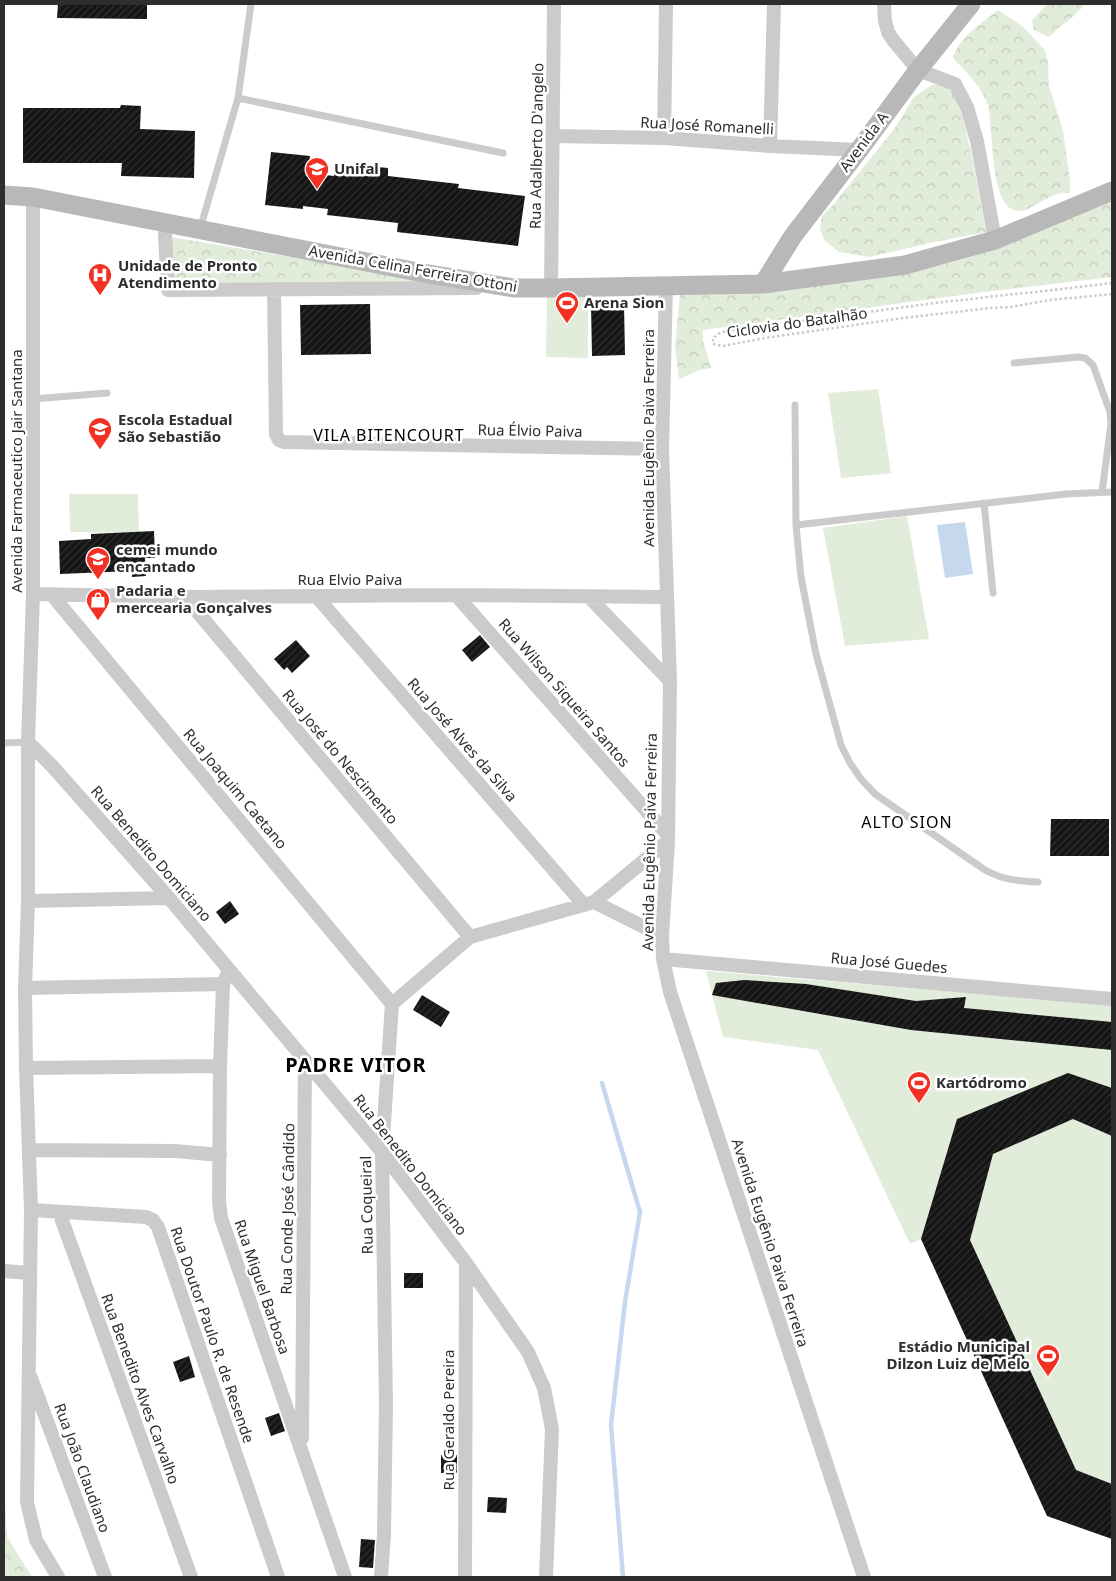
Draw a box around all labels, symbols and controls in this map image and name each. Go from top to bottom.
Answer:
street label: Rua Adalberto D'angelo [525,63,547,229]
street label: Avenida A [834,107,892,175]
street label: Rua José Romanelli [640,112,774,138]
school or university icon: Unifal [304,156,330,190]
place label: Unifal [334,158,379,178]
street label: Avenida Celina Ferreira Ottoni [307,240,519,296]
place label: Unidade de Pronto Atendimento [118,255,257,292]
hospital icon: Unidade de Pronto Atendimento [87,262,113,296]
sports icon: Arena Sion [554,290,580,324]
place label: Arena Sion [584,292,664,312]
street label: Ciclovia do Batalhão [725,302,868,342]
street label: Avenida Eugênio Paiva Ferreira [638,329,658,547]
street label: Avenida Farmaceutico Jair Santana [6,349,26,593]
place label: Escola Estadual São Sebastião [118,409,233,446]
school or university icon: Escola Estadual São Sebastião [87,416,113,450]
street label: Rua Élvio Paiva [477,419,583,441]
district label: VILA BITENCOURT [313,424,465,446]
place label: cemei mundo encantado [116,539,218,576]
school or university icon: cemei mundo encantado [85,546,111,580]
street label: Rua Elvio Paiva [298,569,403,589]
place label: Padaria e mercearia Gonçalves [116,580,272,617]
shop icon: Padaria e mercearia Gonçalves [85,587,111,621]
street label: Rua Wilson Siqueira Santos [495,614,635,771]
street label: Rua José Alves da Silva [403,673,522,805]
street label: Rua José do Nescimento [278,685,403,828]
street label: Rua Joaquim Caetano [179,724,292,853]
street label: Avenida Eugênio Paiva Ferreira [637,733,661,951]
street label: Rua Benedito Domiciano [87,781,216,926]
district label: ALTO SION [861,811,953,833]
street label: Rua José Guedes [830,947,948,977]
district label: PADRE VITOR [285,1051,427,1078]
sports icon: Kartódromo [906,1070,932,1104]
place label: Kartódromo [936,1072,1027,1092]
street label: Rua Benedito Domiciano [349,1090,472,1239]
street label: Rua Conde José Cândido [276,1123,298,1295]
street label: Avenida Eugênio Paiva Ferreira [728,1136,814,1349]
street label: Rua Coqueiral [355,1156,377,1254]
street label: Rua Miguel Barbosa [230,1217,295,1357]
street label: Rua Doutor Paulo R. de Resende [166,1224,259,1446]
street label: Rua Benedito Alves Carvalho [97,1291,185,1487]
place label: Estádio Municipal Dilzon Luiz de Melo [886,1336,1030,1373]
sports icon: Estádio Municipal Dilzon Luiz de Melo [1035,1343,1061,1377]
street label: Rua Geraldo Pereira [438,1350,458,1490]
street label: Rua João Claudiano [50,1400,116,1535]

